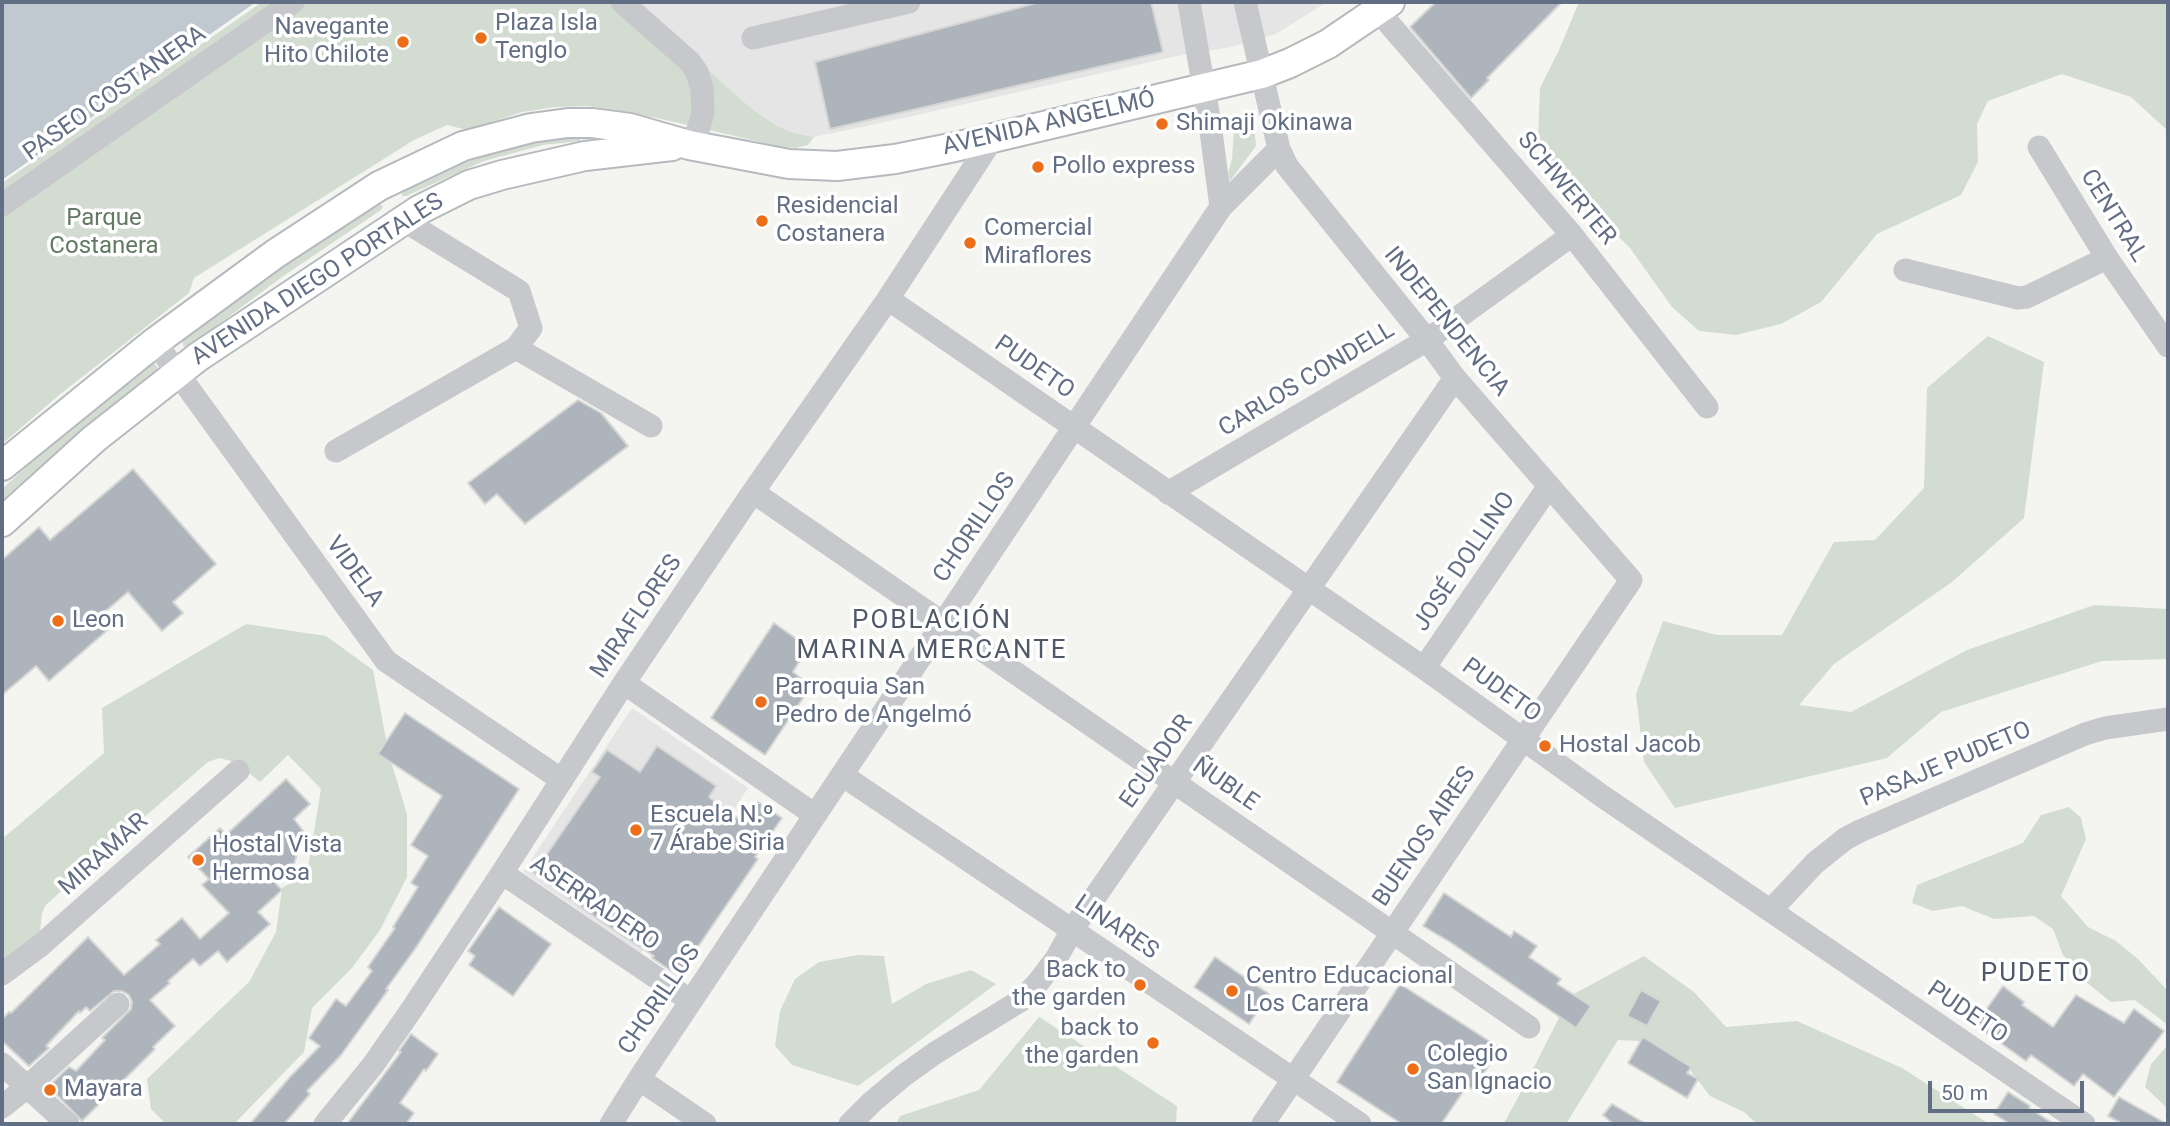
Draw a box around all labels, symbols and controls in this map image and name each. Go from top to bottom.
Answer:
place label: Plaza Isla Tenglo [495,10,598,66]
place label: Navegante Hito Chilote [264,14,389,70]
street label: PASEO COSTANERA [18,20,212,168]
marker: Plaza Isla Tenglo [473,30,489,46]
marker: Navegante Hito Chilote [395,34,411,50]
street label: AVENIDA ANGELMÓ [940,86,1158,162]
place label: Shimaji Okinawa [1176,110,1353,138]
marker: Shimaji Okinawa [1154,116,1170,132]
street label: SCHWERTER [1510,127,1622,251]
place label: Pollo express [1052,153,1196,181]
marker: Pollo express [1030,159,1046,175]
street label: CENTRAL [2073,164,2153,268]
street label: AVENIDA DIEGO PORTALES [187,188,449,372]
place label: Residencial Costanera [776,193,899,249]
park label: Parque Costanera [49,205,159,261]
marker: Residencial Costanera [754,213,770,229]
place label: Comercial Miraflores [984,215,1092,271]
marker: Comercial Miraflores [962,235,978,251]
street label: INDEPENDENCIA [1377,242,1515,402]
street label: CARLOS CONDELL [1214,316,1400,444]
street label: PUDETO [989,330,1079,406]
street label: CHORILLOS [928,468,1022,588]
street label: JOSÉ DOLLINO [1408,487,1522,637]
street label: VIDELA [319,531,389,613]
street label: MIRAFLORES [585,550,689,684]
district label: POBLACIÓN MARINA MERCANTE [798,605,1066,666]
place label: Leon [72,607,125,635]
marker: Leon [50,613,66,629]
street label: PUDETO [1456,653,1546,729]
place label: Parroquia San Pedro de Angelmó [775,674,972,730]
marker: Parroquia San Pedro de Angelmó [753,694,769,710]
street label: ECUADOR [1114,710,1200,814]
street label: PASAJE PUDETO [1856,716,2036,814]
place label: Hostal Jacob [1559,732,1701,760]
marker: Hostal Jacob [1537,738,1553,754]
street label: ÑUBLE [1186,752,1264,818]
street label: BUENOS AIRES [1368,761,1482,913]
place label: Escuela N.º 7 Árabe Siria [650,802,785,858]
street label: MIRAMAR [54,808,154,902]
marker: Escuela N.º 7 Árabe Siria [628,822,644,838]
place label: Hostal Vista Hermosa [212,832,342,888]
street label: ASERRADERO [524,850,664,958]
marker: Hostal Vista Hermosa [190,852,206,868]
street label: LINARES [1069,889,1163,967]
street label: CHORILLOS [613,940,707,1060]
place label: Back to the garden [1012,957,1126,1013]
district label: PUDETO [1982,958,2090,990]
place label: Centro Educacional Los Carrera [1246,963,1453,1019]
street label: PUDETO [1921,976,2013,1050]
marker: Back to the garden [1132,977,1148,993]
marker: Centro Educacional Los Carrera [1224,983,1240,999]
place label: back to the garden [1025,1015,1139,1071]
marker: back to the garden [1145,1035,1161,1051]
place label: Colegio San Ignacio [1427,1041,1552,1097]
marker: Colegio San Ignacio [1405,1061,1421,1077]
scale bar [1932,1066,2088,1110]
place label: Mayara [64,1076,143,1104]
text: 50 m [1941,1081,1988,1105]
marker: Mayara [42,1082,58,1098]

